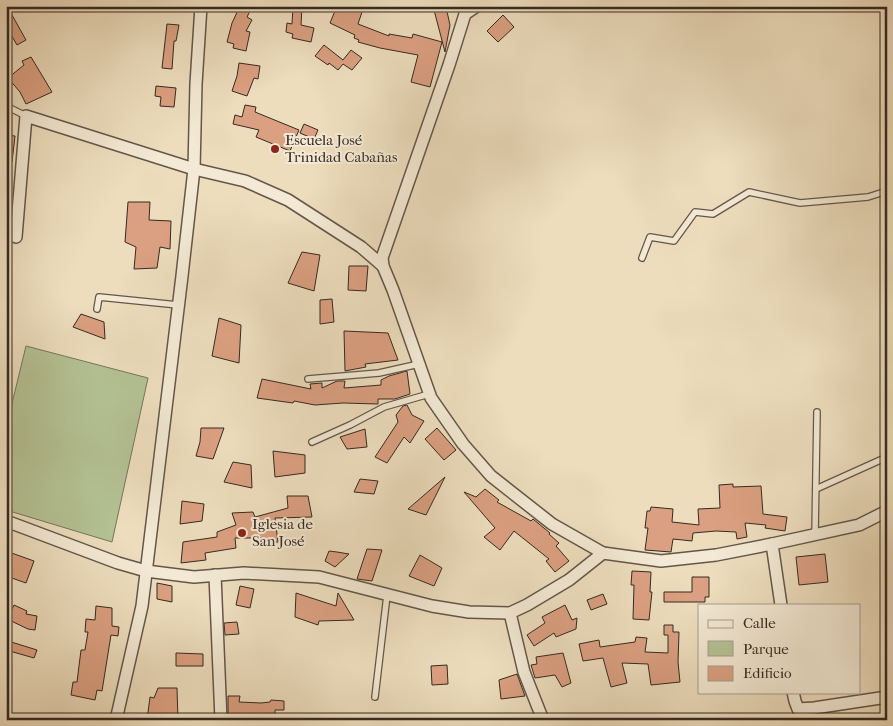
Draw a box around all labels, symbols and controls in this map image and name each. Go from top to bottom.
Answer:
place label: Escuela José Trinidad Cabañas [285,131,398,166]
marker: Escuela José Trinidad Cabañas [269,143,281,155]
place label: Iglesia de San José [252,515,314,550]
marker: Iglesia de San José [236,527,248,539]
legend [698,604,860,694]
text: Calle [743,614,776,632]
text: Parque [743,640,789,658]
text: Edificio [743,664,792,682]

